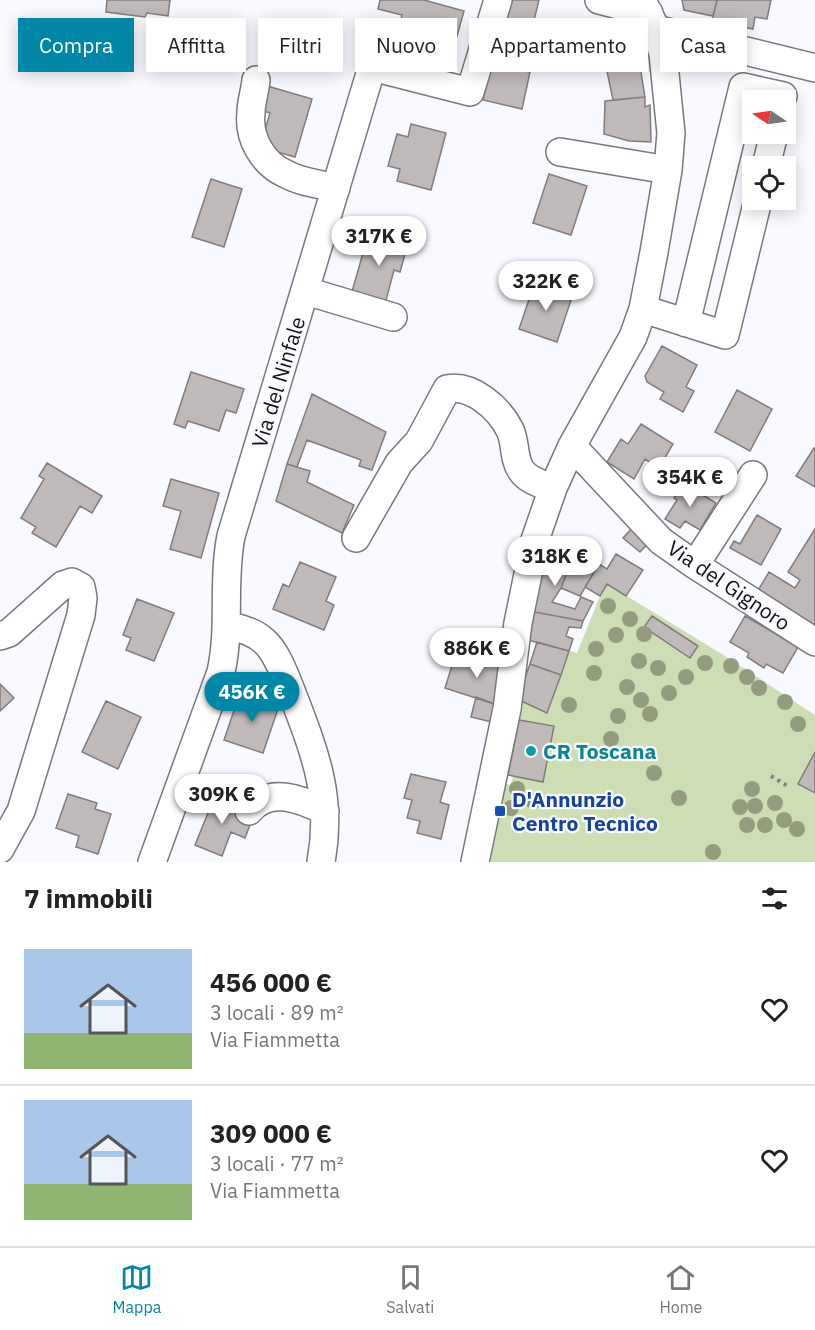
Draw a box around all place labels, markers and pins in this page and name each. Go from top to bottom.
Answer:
pin: 317K € [330,216,428,267]
pin: 322K € [497,261,595,312]
pin: 354K € [641,457,739,508]
pin: 318K € [506,536,604,587]
pin: 886K € [428,628,526,679]
pin: 456K € [203,672,301,723]
place label: CR Toscana [543,737,656,765]
marker: CR Toscana [524,744,538,758]
pin: 309K € [173,774,271,825]
place label: D'Annunzio Centro Tecnico [512,785,658,837]
marker: D'Annunzio Centro Tecnico [493,804,507,818]

